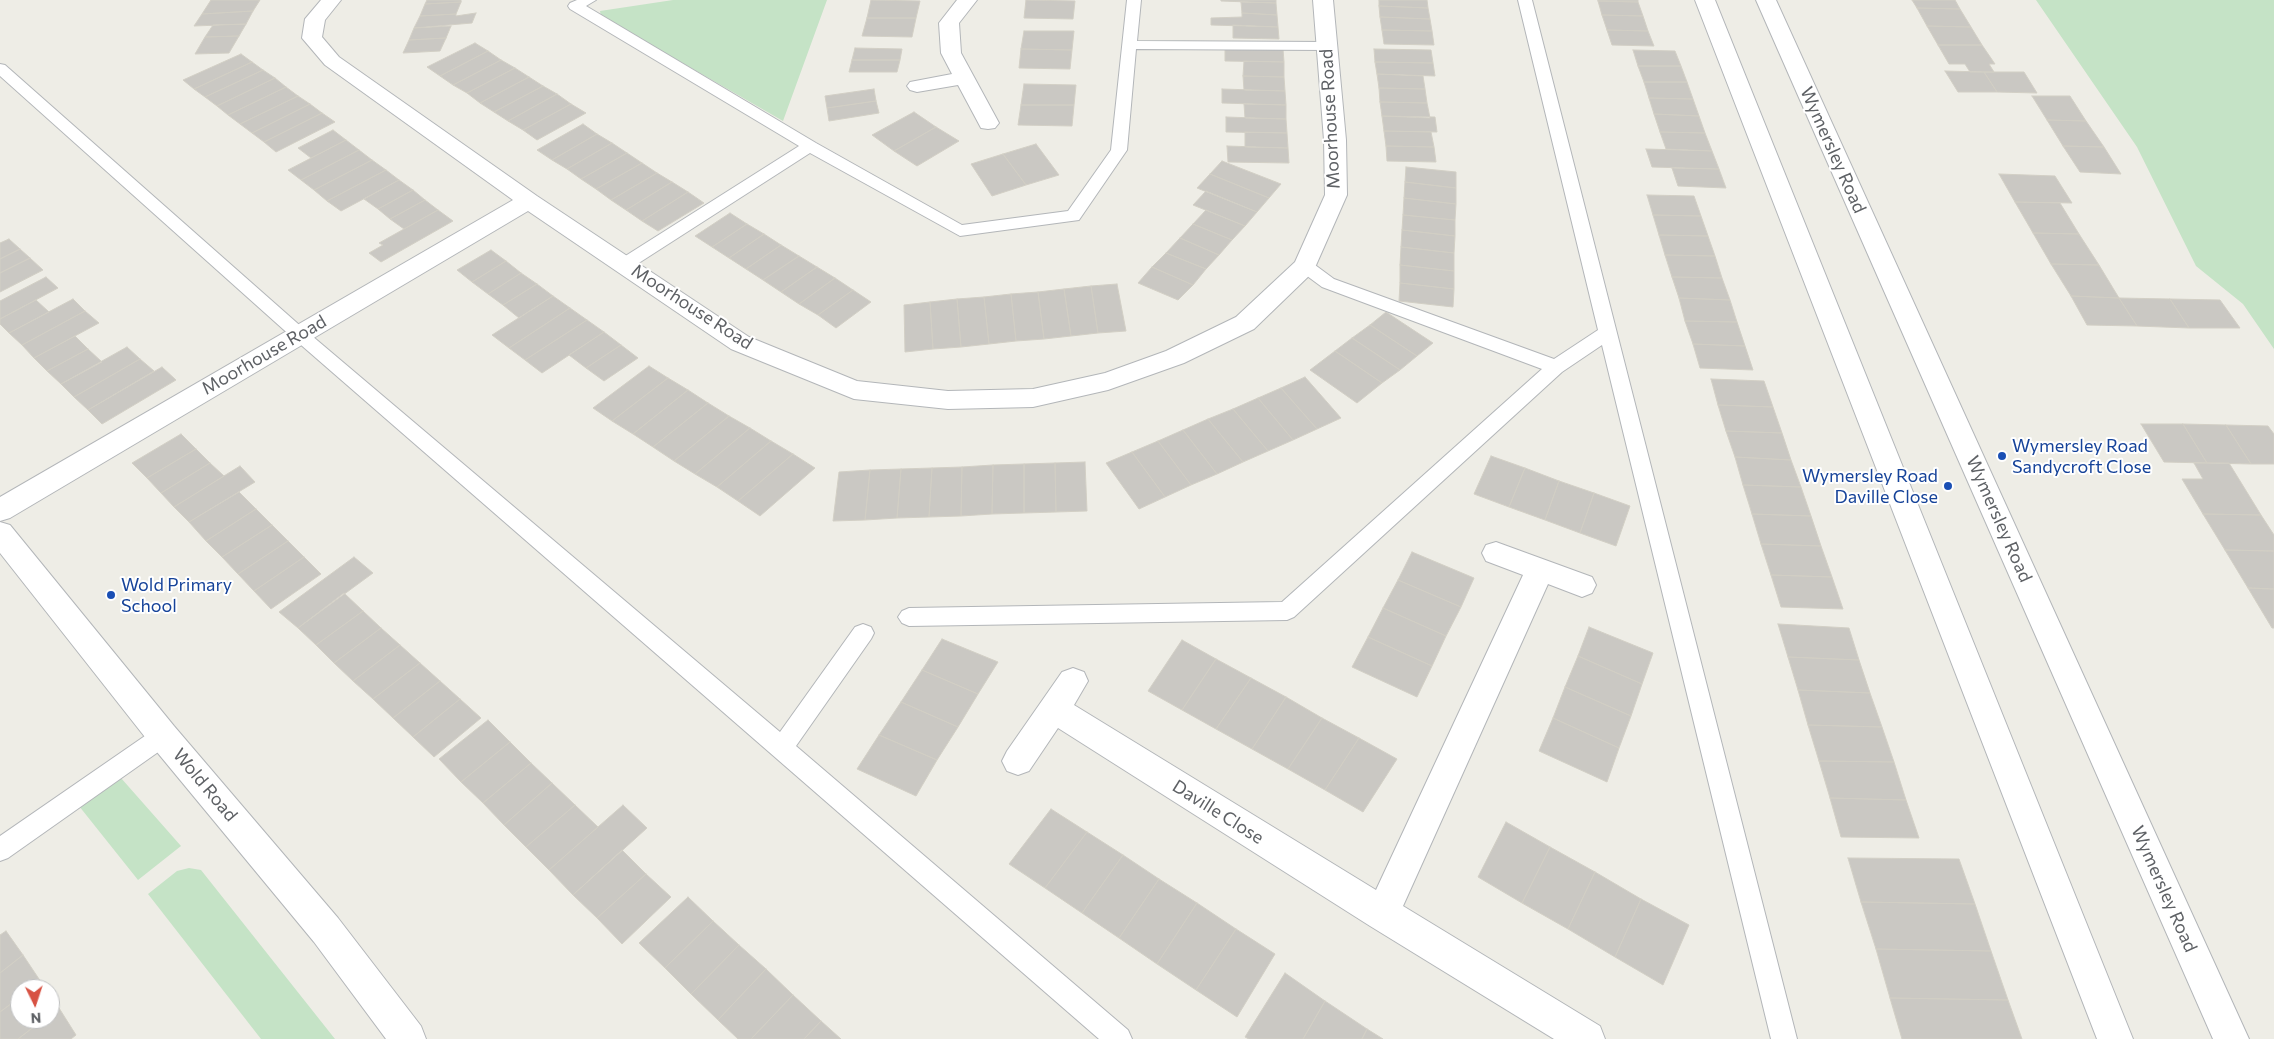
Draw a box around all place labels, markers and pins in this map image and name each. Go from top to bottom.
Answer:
place label: Wymersley Road Sandycroft Close [2012,435,2151,478]
marker: Wymersley Road Sandycroft Close [1996,450,2008,462]
place label: Wymersley Road Daville Close [1802,465,1938,508]
marker: Wymersley Road Daville Close [1942,480,1954,492]
place label: Wold Primary School [121,574,232,616]
marker: Wold Primary School [105,589,117,601]

